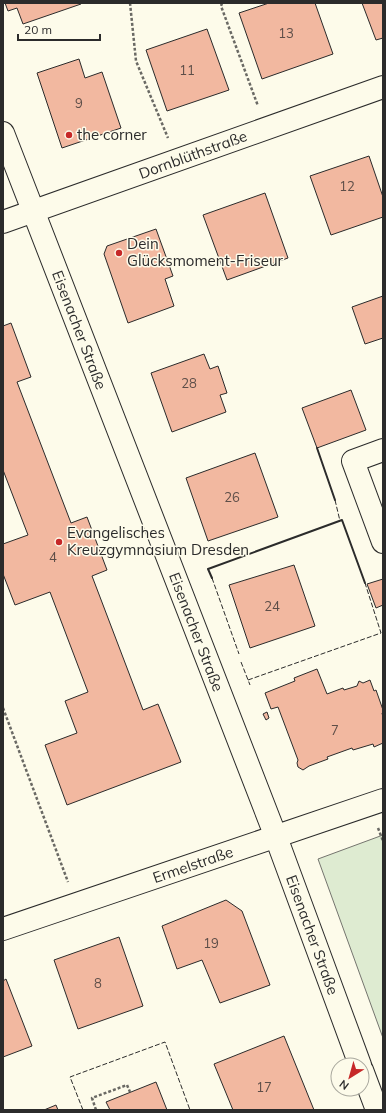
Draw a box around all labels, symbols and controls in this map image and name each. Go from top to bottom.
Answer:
scale bar [18,16,100,42]
text: 20 m [24,22,52,37]
house number: 13 [278,25,294,41]
house number: 11 [179,62,195,78]
house number: 9 [75,95,83,111]
place label: the corner [77,125,147,144]
street label: Dornblüthstraße [136,126,250,183]
marker: the corner [64,130,74,140]
house number: 12 [339,178,355,194]
place label: Dein Glücksmoment-Friseur [127,234,284,270]
marker: Dein Glücksmoment-Friseur [114,248,124,258]
street label: Eisenacher Straße [48,268,111,392]
house number: 28 [181,375,197,391]
house number: 26 [224,489,240,505]
place label: Evangelisches Kreuzgymnasium Dresden [67,523,249,559]
marker: Evangelisches Kreuzgymnasium Dresden [54,537,64,547]
house number: 4 [49,549,57,565]
street label: Eisenacher Straße [165,570,228,694]
house number: 24 [264,598,280,614]
house number: 7 [331,722,339,738]
street label: Ermelstraße [150,842,236,887]
street label: Eisenacher Straße [282,872,343,997]
house number: 19 [203,935,219,951]
house number: 8 [94,975,102,991]
north arrow [330,1057,370,1097]
text: N [336,1077,352,1093]
house number: 17 [256,1079,272,1095]

